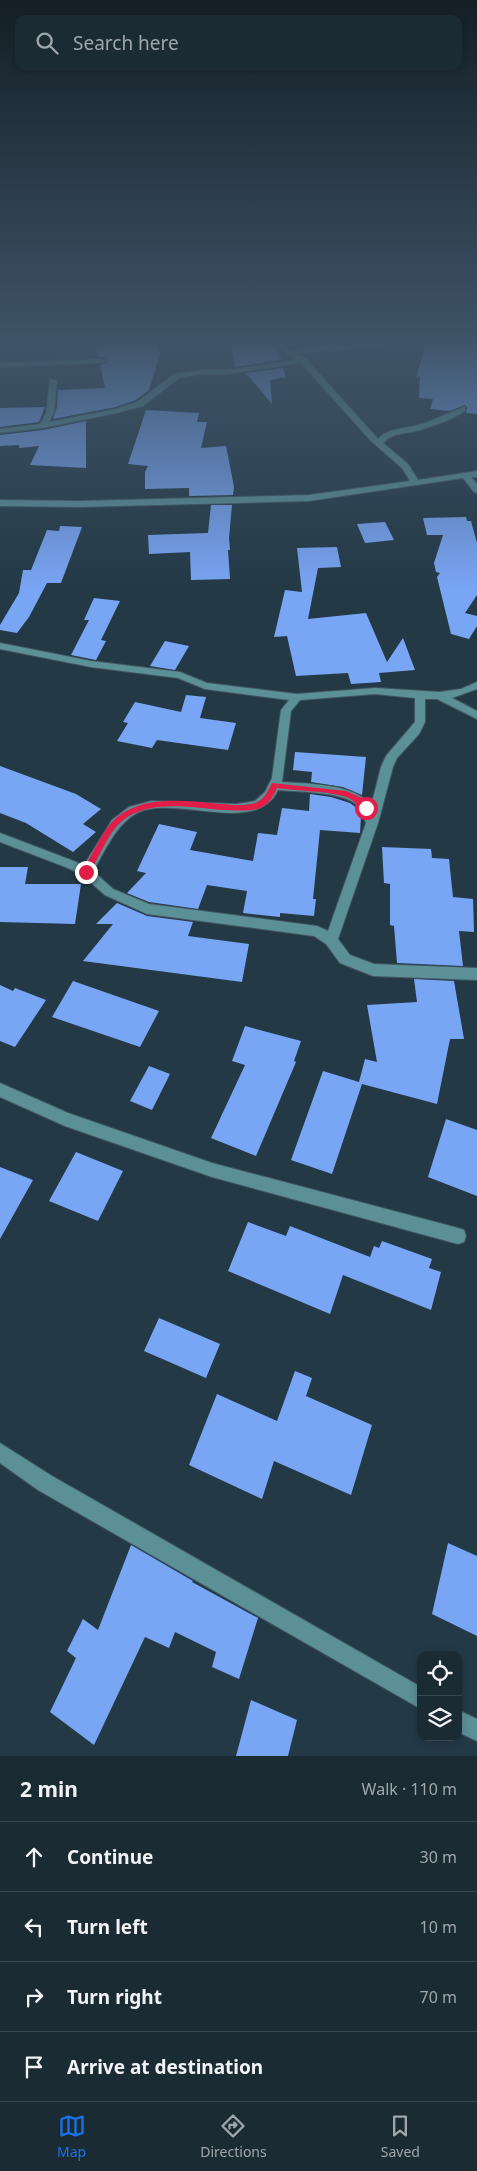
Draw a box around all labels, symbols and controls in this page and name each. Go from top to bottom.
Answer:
search box [15,15,462,70]
icon: search [33,29,61,57]
text: Search here [73,30,179,56]
route start [355,797,378,820]
route end [75,861,98,884]
map controls [417,1651,462,1741]
button: locate [417,1651,462,1696]
button: layers [417,1696,462,1741]
text: 2 min [20,1775,78,1803]
text: Walk · 110 m [362,1778,457,1800]
icon: ahead [20,1843,48,1871]
text: Continue [67,1844,153,1870]
text: 30 m [420,1846,457,1868]
icon: left [20,1913,48,1941]
text: Turn left [67,1914,148,1940]
text: 10 m [420,1916,457,1938]
icon: right [20,1983,48,2011]
text: Turn right [67,1984,162,2010]
text: 70 m [420,1986,457,2008]
icon: arrive [20,2053,48,2081]
text: Arrive at destination [67,2054,263,2080]
tab: Map [57,2112,86,2161]
tab: Directions [200,2112,267,2161]
tab: Saved [381,2112,420,2161]

